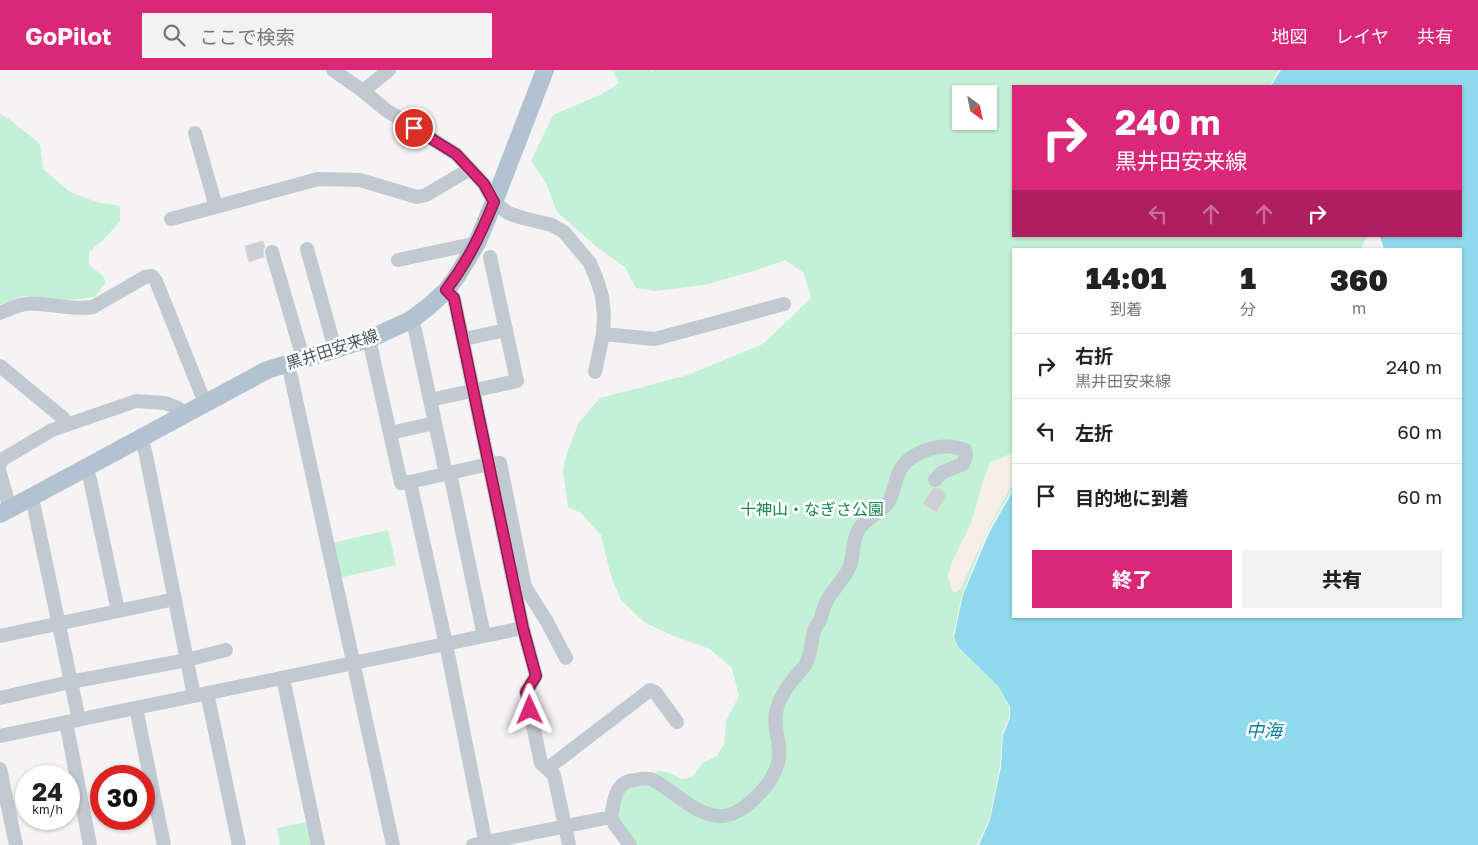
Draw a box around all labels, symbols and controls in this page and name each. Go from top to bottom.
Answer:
search box [142,13,492,58]
text: GoPilot [25,21,112,50]
icon: search [160,21,188,49]
text: ここで検索 [200,25,295,48]
text: 地図 [1272,25,1308,47]
text: レイヤ [1336,25,1389,47]
text: 共有 [1417,25,1453,47]
north arrow [952,85,998,130]
map controls [952,85,997,130]
text: 240 m [1115,101,1220,143]
icon: right [1032,105,1097,170]
pin [393,107,435,149]
icon: arrive [400,114,428,142]
text: 黒井田安来線 [1115,147,1247,174]
icon: left [1144,200,1172,228]
icon: ahead [1197,200,1225,228]
icon: ahead [1250,200,1278,228]
icon: right [1303,200,1331,228]
text: 14:01 [1086,260,1166,296]
text: 1 [1240,260,1256,296]
text: 360 [1330,262,1388,298]
text: m [1352,298,1366,318]
text: 到着 [1110,299,1142,319]
text: 分 [1240,299,1256,319]
street label: 黒井田安来線 [283,325,381,373]
text: 右折 [1075,344,1113,367]
icon: right [1032,352,1060,380]
text: 240 m [1386,355,1442,378]
text: 黒井田安来線 [1075,371,1171,391]
icon: left [1032,417,1060,445]
text: 60 m [1397,420,1442,443]
text: 左折 [1075,421,1113,444]
icon: arrive [1032,482,1060,510]
text: 60 m [1397,485,1442,508]
text: 目的地に到着 [1075,486,1189,509]
park label: 十神山・なぎさ公園 [740,499,884,519]
button: 終了 [1032,550,1232,608]
button: 共有 [1242,550,1442,608]
position arrow [503,683,555,735]
water label: 中海 [1246,719,1285,741]
speed limit sign: 30 [90,765,155,830]
text: 24 [32,776,63,807]
text: km/h [32,802,63,817]

